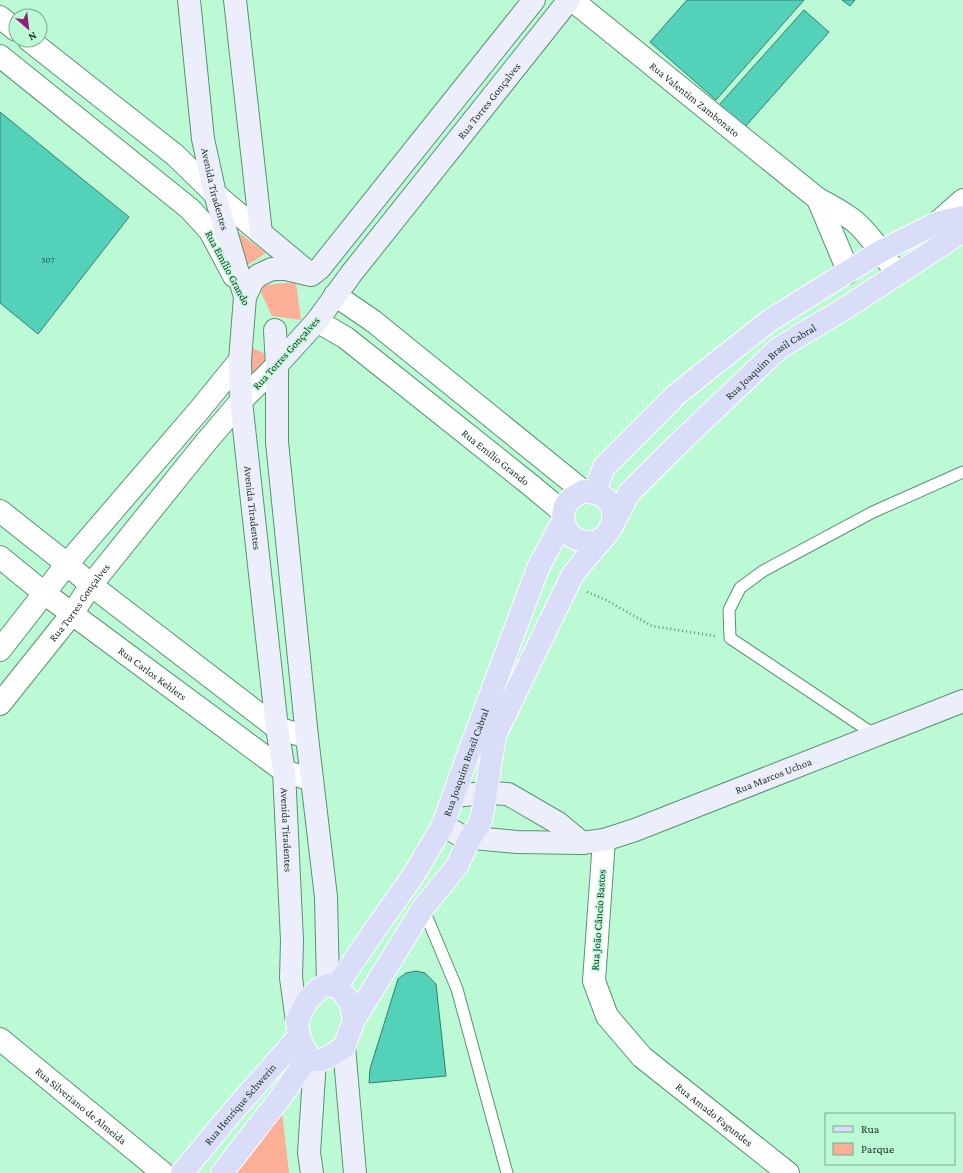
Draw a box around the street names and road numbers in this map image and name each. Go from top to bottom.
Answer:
street label: Rua Torres Gonçalves [455,60,523,141]
street label: Rua Valentim Zambonato [648,60,742,140]
street label: Avenida Tiradentes [199,147,231,231]
street label: Rua Emílio Grando [203,229,253,308]
street label: Rua Torres Gonçalves [250,314,323,393]
street label: Rua Joaquim Brasil Cabral [723,321,818,402]
street label: Rua Emílio Grando [460,427,532,488]
street label: Avenida Tiradentes [242,465,263,551]
street label: Rua Torres Gonçalves [47,561,112,644]
street label: Rua Carlos Kehlers [116,644,189,703]
street label: Rua Joaquim Brasil Cabral [441,707,491,818]
street label: Rua Marcos Uchoa [733,755,813,796]
street label: Avenida Tiradentes [279,787,295,872]
street label: Rua João Câncio Bastos [588,869,609,971]
street label: Rua Henrique Schwerin [202,1061,278,1147]
street label: Rua Silveriano de Almeida [33,1065,129,1147]
street label: Rua Amado Fagundes [673,1080,755,1149]

